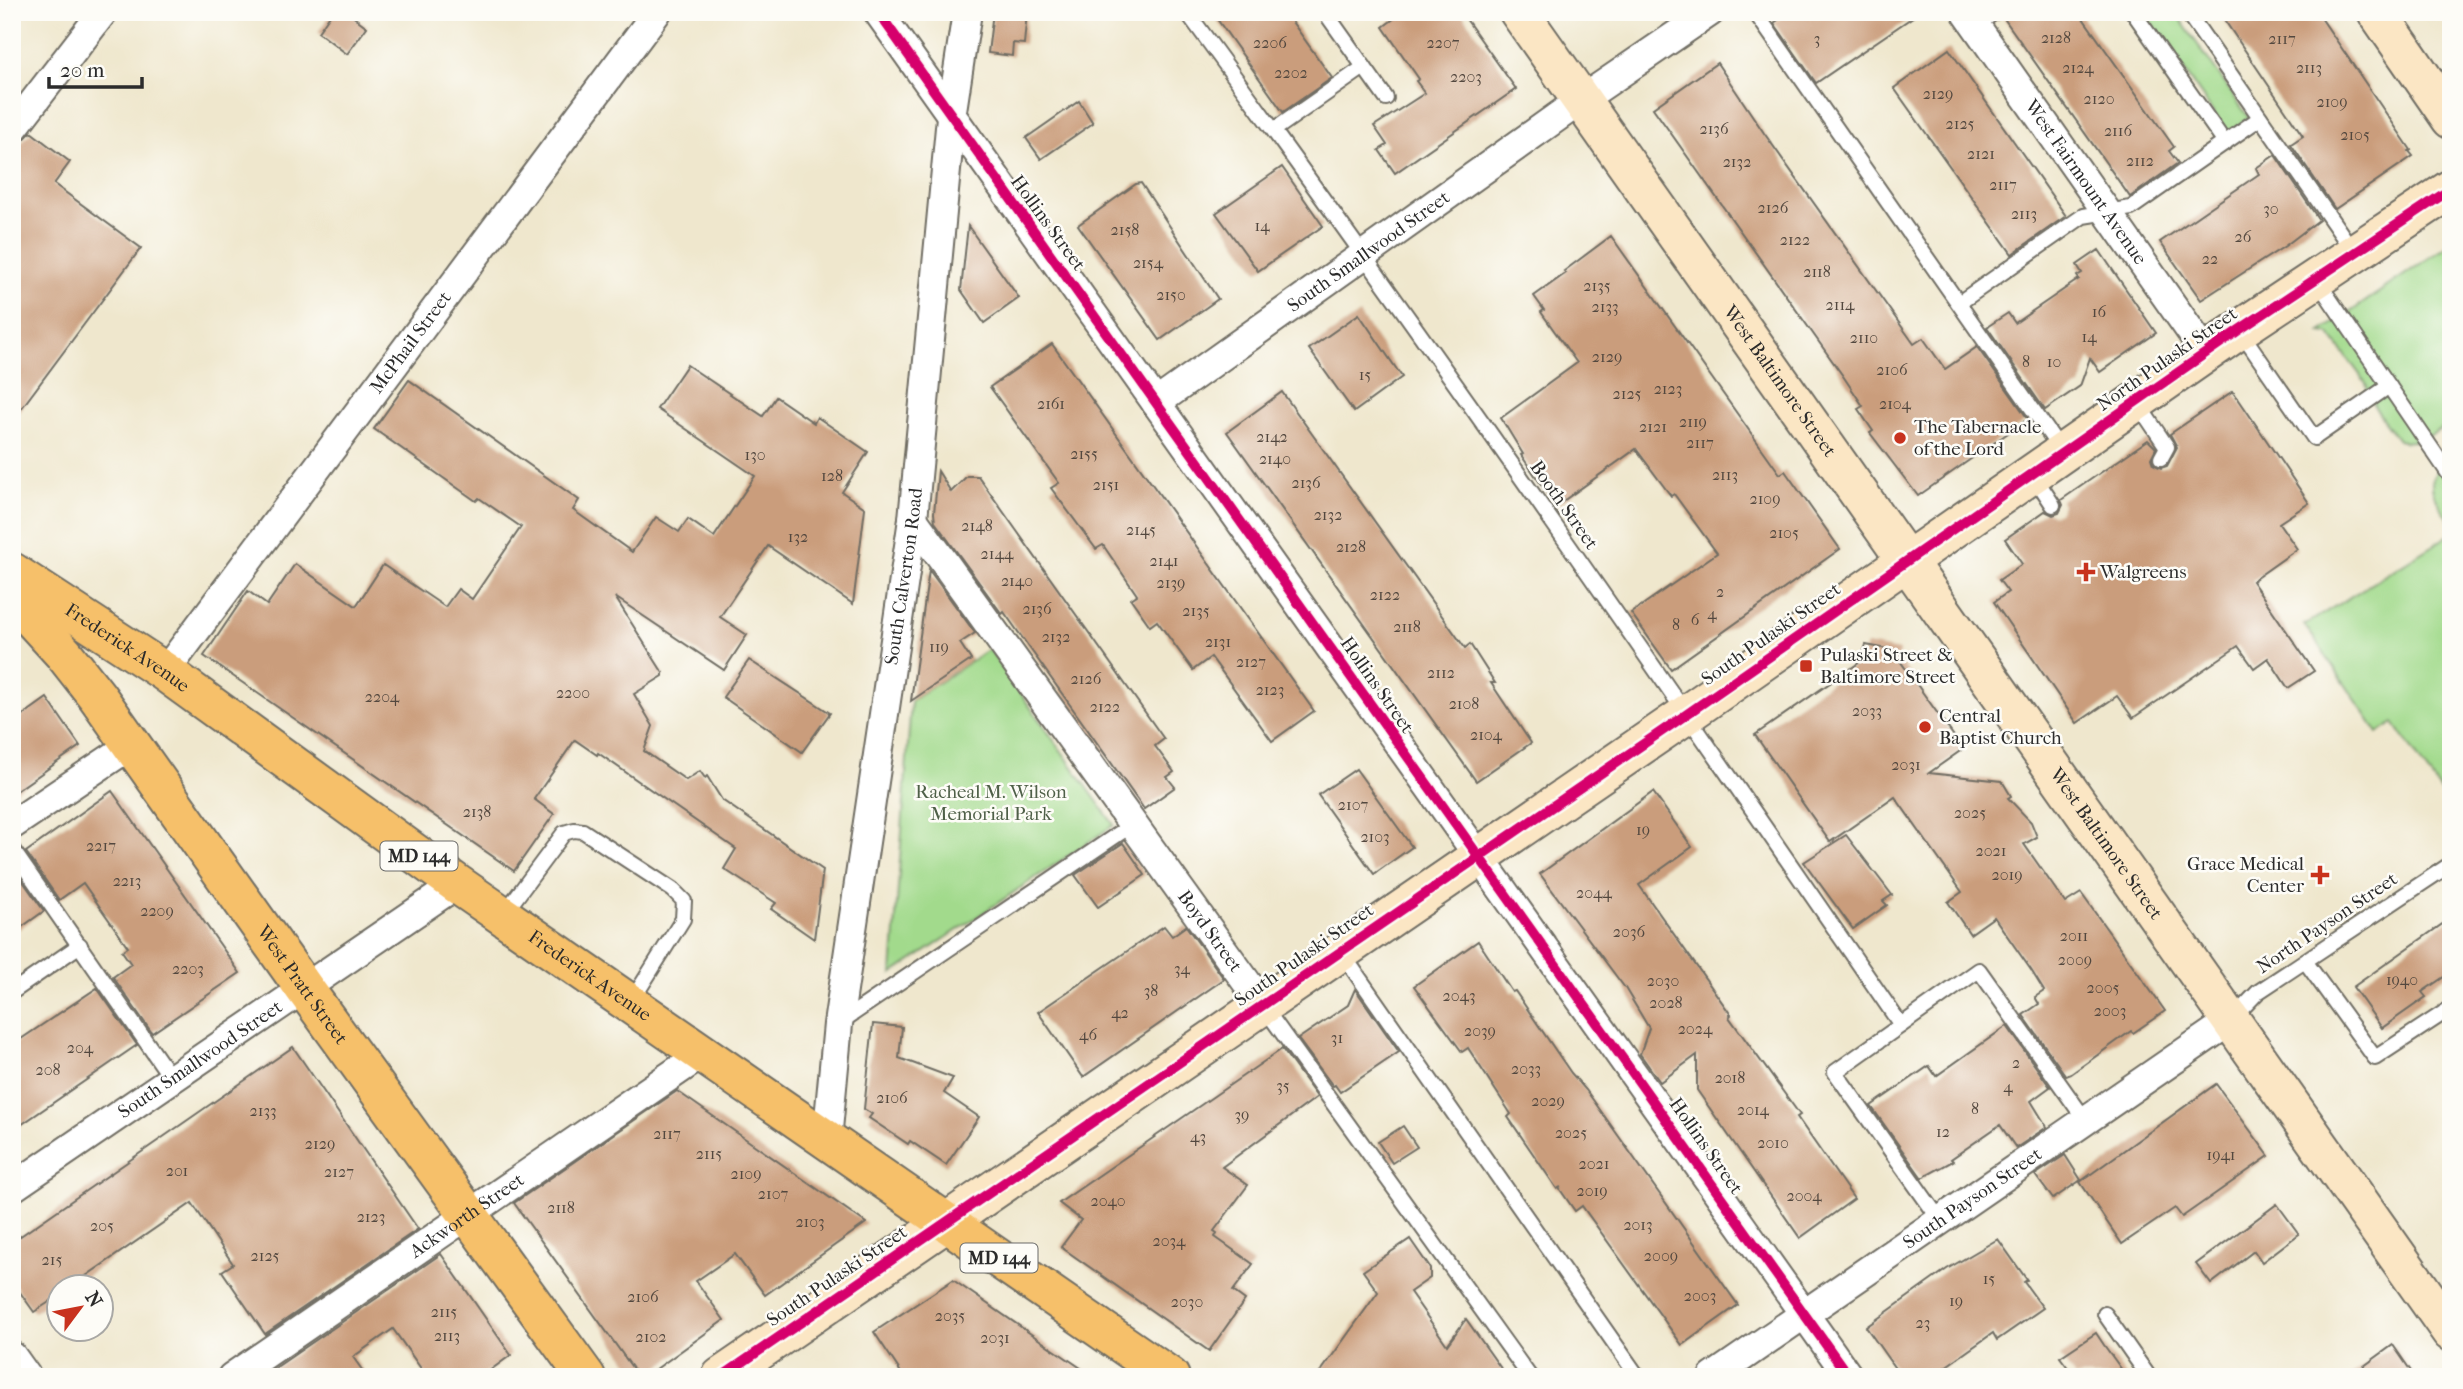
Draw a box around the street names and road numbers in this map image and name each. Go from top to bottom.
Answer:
street label: West Fairmount Avenue [2020,95,2151,269]
street label: Hollins Street [1006,171,1090,275]
street label: South Smallwood Street [1283,186,1454,317]
street label: McPhail Street [365,287,456,398]
street label: West Baltimore Street [1718,300,1841,461]
street label: North Pulaski Street [2093,302,2242,416]
street label: Booth Street [1525,456,1603,554]
street label: South Calverton Road [880,486,927,666]
street label: South Pulaski Street [1697,578,1845,690]
street label: Frederick Avenue [61,599,194,697]
street label: Hollins Street [1336,633,1418,738]
street label: West Baltimore Street [2045,763,2167,924]
road number: MD 144 [380,842,458,870]
street label: North Payson Street [2252,868,2402,978]
street label: Boyd Street [1173,886,1247,977]
street label: South Pulaski Street [1230,899,1378,1011]
street label: West Pratt Street [252,920,352,1049]
street label: Frederick Avenue [524,926,655,1026]
street label: South Smallwood Street [114,995,287,1123]
street label: Hollins Street [1665,1094,1747,1199]
street label: South Payson Street [1899,1143,2046,1254]
street label: Ackworth Street [405,1169,528,1263]
street label: South Pulaski Street [763,1221,911,1331]
road number: MD 144 [960,1244,1038,1273]

